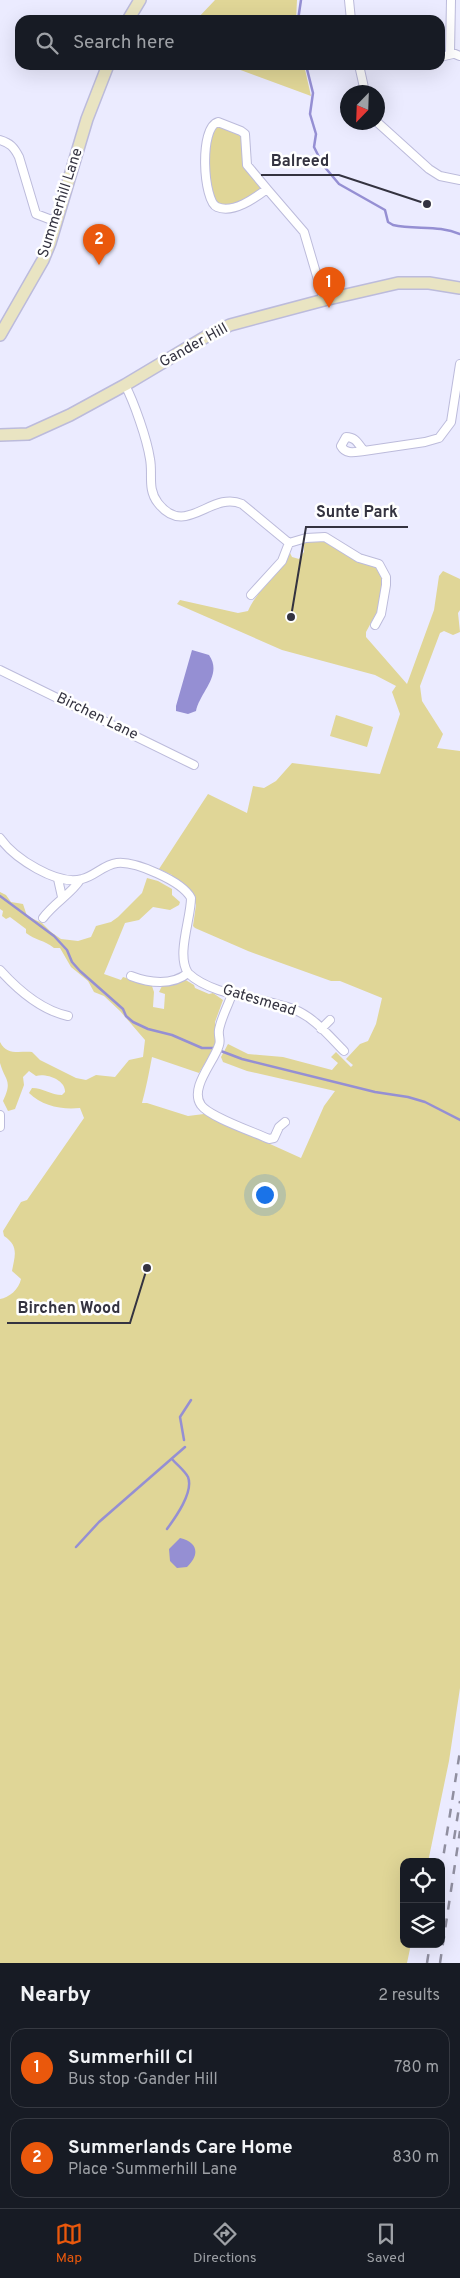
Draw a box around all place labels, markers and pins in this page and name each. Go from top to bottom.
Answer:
callout: Balreed [261,144,339,175]
pin: 2 [83,224,115,265]
pin: 1 [313,267,345,308]
callout: Sunte Park [306,496,408,527]
callout: Birchen Wood [7,1292,130,1323]

